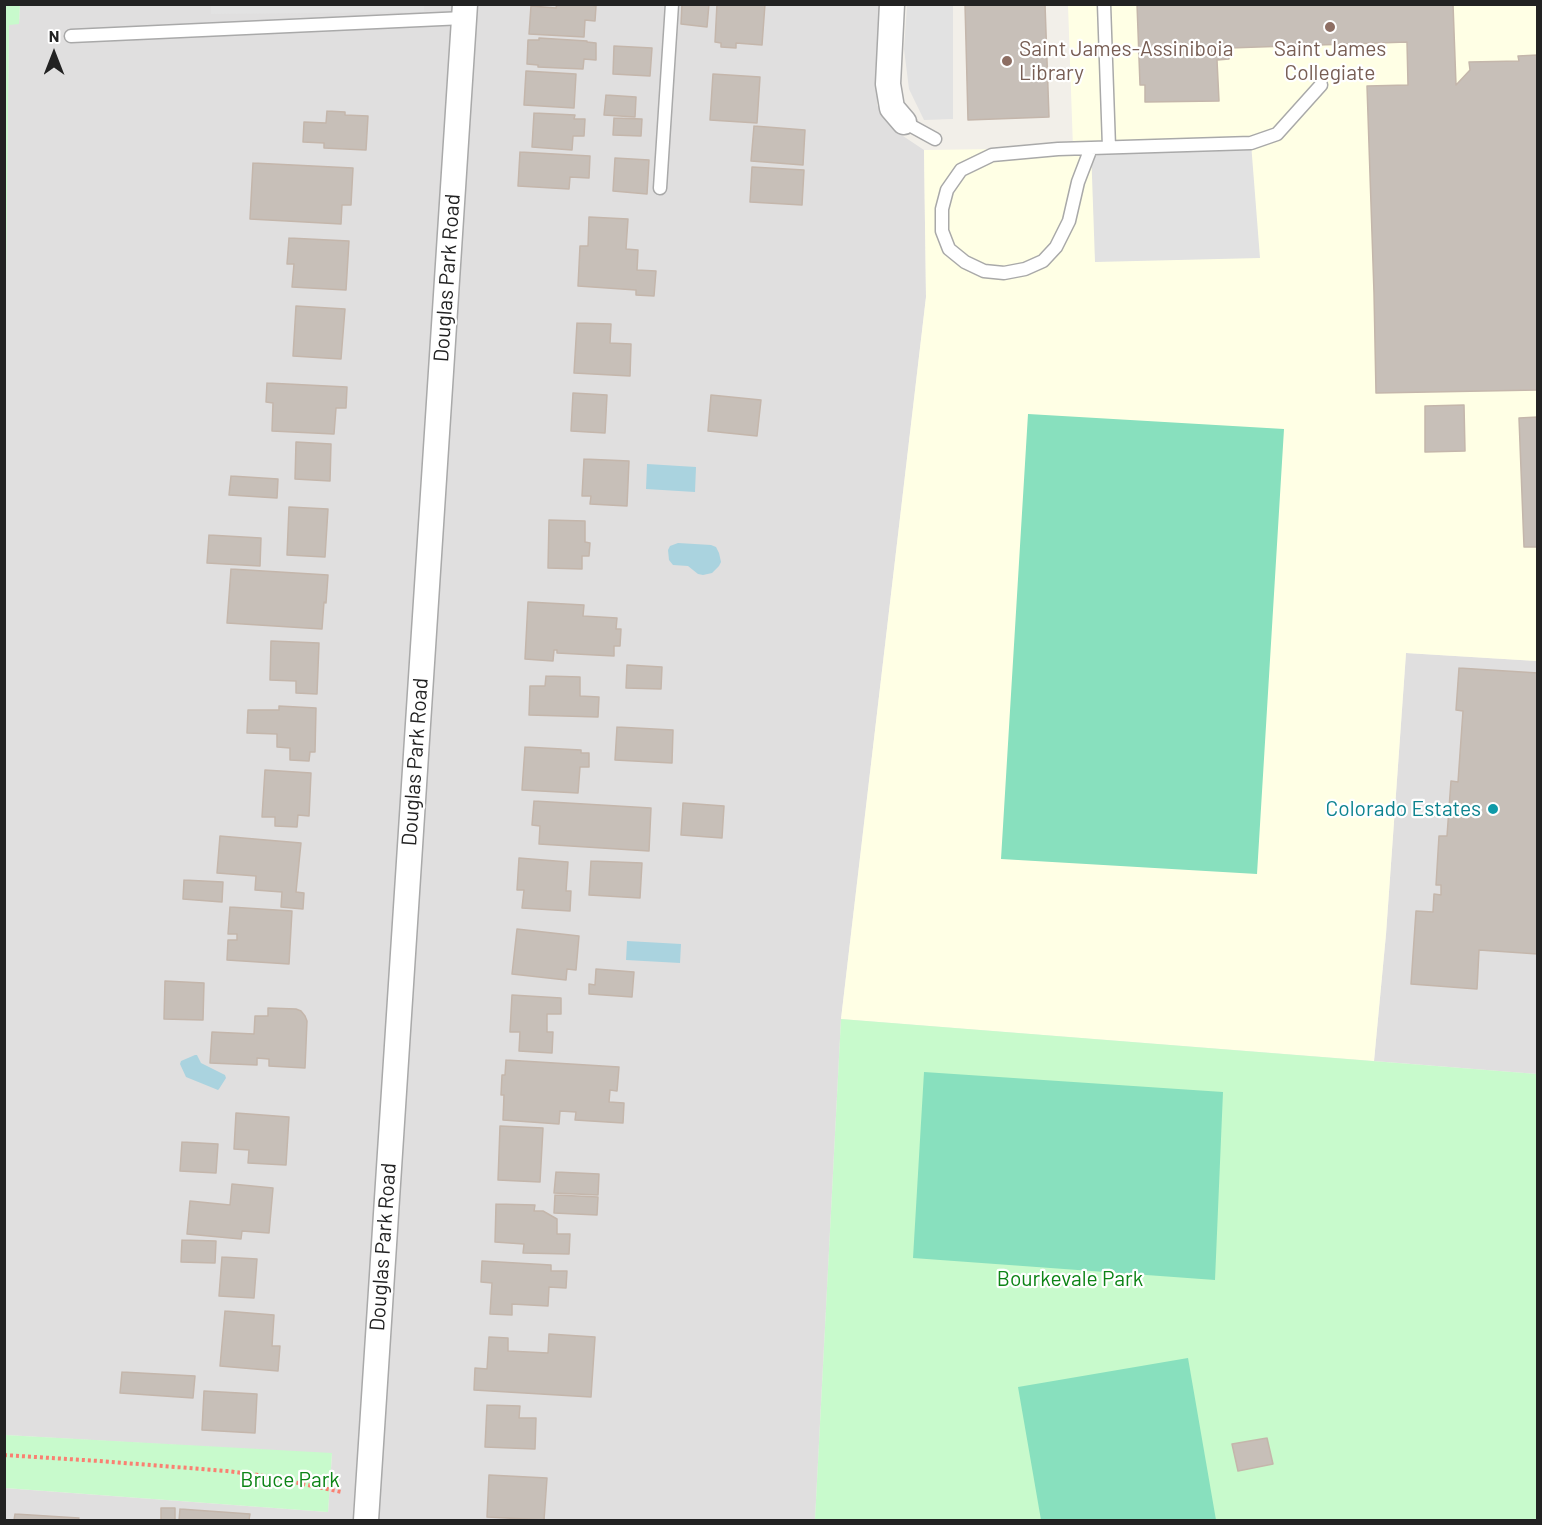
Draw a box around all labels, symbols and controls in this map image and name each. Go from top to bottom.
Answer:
marker: Saint James Collegiate [1323,20,1337,34]
north arrow [24,24,84,84]
text: N [49,26,59,45]
place label: Saint James-Assiniboia Library [1019,36,1233,86]
place label: Saint James Collegiate [1274,36,1386,86]
marker: Saint James-Assiniboia Library [1000,54,1014,68]
street label: Douglas Park Road [429,193,465,363]
street label: Douglas Park Road [397,677,433,847]
place label: Colorado Estates [1326,796,1481,822]
marker: Colorado Estates [1486,802,1500,816]
street label: Douglas Park Road [365,1162,401,1332]
park label: Bourkevale Park [997,1266,1143,1292]
park label: Bruce Park [240,1467,340,1493]

